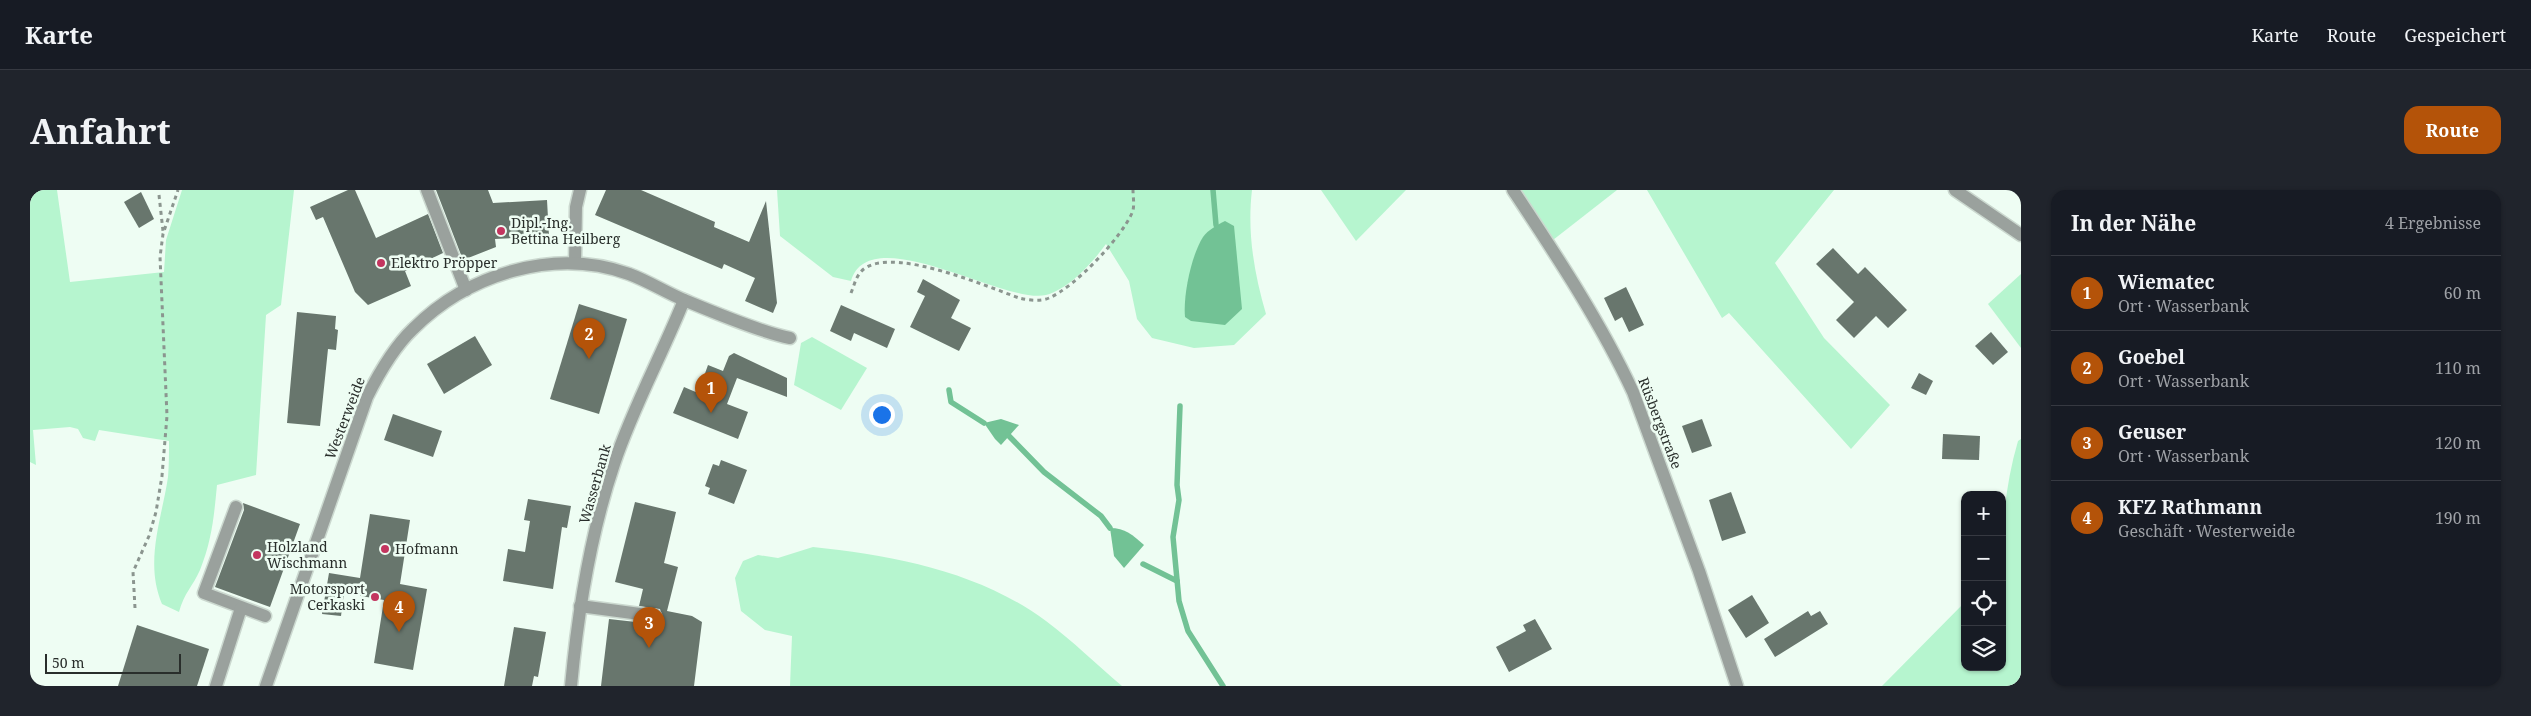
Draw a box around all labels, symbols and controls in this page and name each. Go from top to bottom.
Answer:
text: Karte [25,18,93,51]
text: Karte [2251,23,2299,47]
text: Route [2327,23,2376,47]
text: Gespeichert [2404,23,2506,47]
button: Route [2404,106,2501,154]
text: Anfahrt [30,107,171,154]
text: In der Nähe [2071,209,2196,237]
text: 4 Ergebnisse [2385,212,2481,234]
place label: Dipl.-Ing. Bettina Heilberg [511,213,621,248]
marker: Dipl.-Ing. Bettina Heilberg [495,225,507,237]
place label: Elektro Pröpper [391,253,498,272]
marker: Elektro Pröpper [375,257,387,269]
text: Wiematec [2118,269,2215,295]
text: 1 [2082,282,2092,304]
text: 60 m [2444,282,2481,304]
text: Ort · Wasserbank [2118,295,2249,317]
pin: 2 [573,318,605,359]
text: Goebel [2118,344,2185,370]
text: 2 [2082,357,2092,379]
text: 110 m [2435,357,2481,379]
text: Ort · Wasserbank [2118,370,2249,392]
pin: 1 [695,372,727,413]
street label: Westerweide [320,374,369,462]
street label: Rüsbergstraße [1634,374,1687,471]
your location [869,402,895,428]
text: Geuser [2118,419,2186,445]
text: 3 [2082,432,2092,454]
text: 120 m [2435,432,2481,454]
street label: Wasserbank [574,441,615,526]
text: Ort · Wasserbank [2118,445,2249,467]
map controls [1961,491,2006,671]
button: + [1961,491,2006,536]
text: KFZ Rathmann [2118,494,2262,520]
text: 4 [2082,507,2092,529]
text: 190 m [2435,507,2481,529]
text: Geschäft · Westerweide [2118,520,2295,542]
button: − [1961,536,2006,581]
place label: Holzland Wischmann [267,537,347,572]
place label: Hofmann [395,539,459,558]
marker: Hofmann [379,543,391,555]
marker: Holzland Wischmann [251,549,263,561]
place label: Motorsport Cerkaski [290,579,366,614]
button: locate [1961,581,2006,626]
marker: Motorsport Cerkaski [369,591,381,603]
pin: 4 [383,591,415,632]
pin: 3 [633,607,665,648]
button: layers [1961,626,2006,671]
scale bar [45,651,181,674]
text: 50 m [52,653,85,672]

